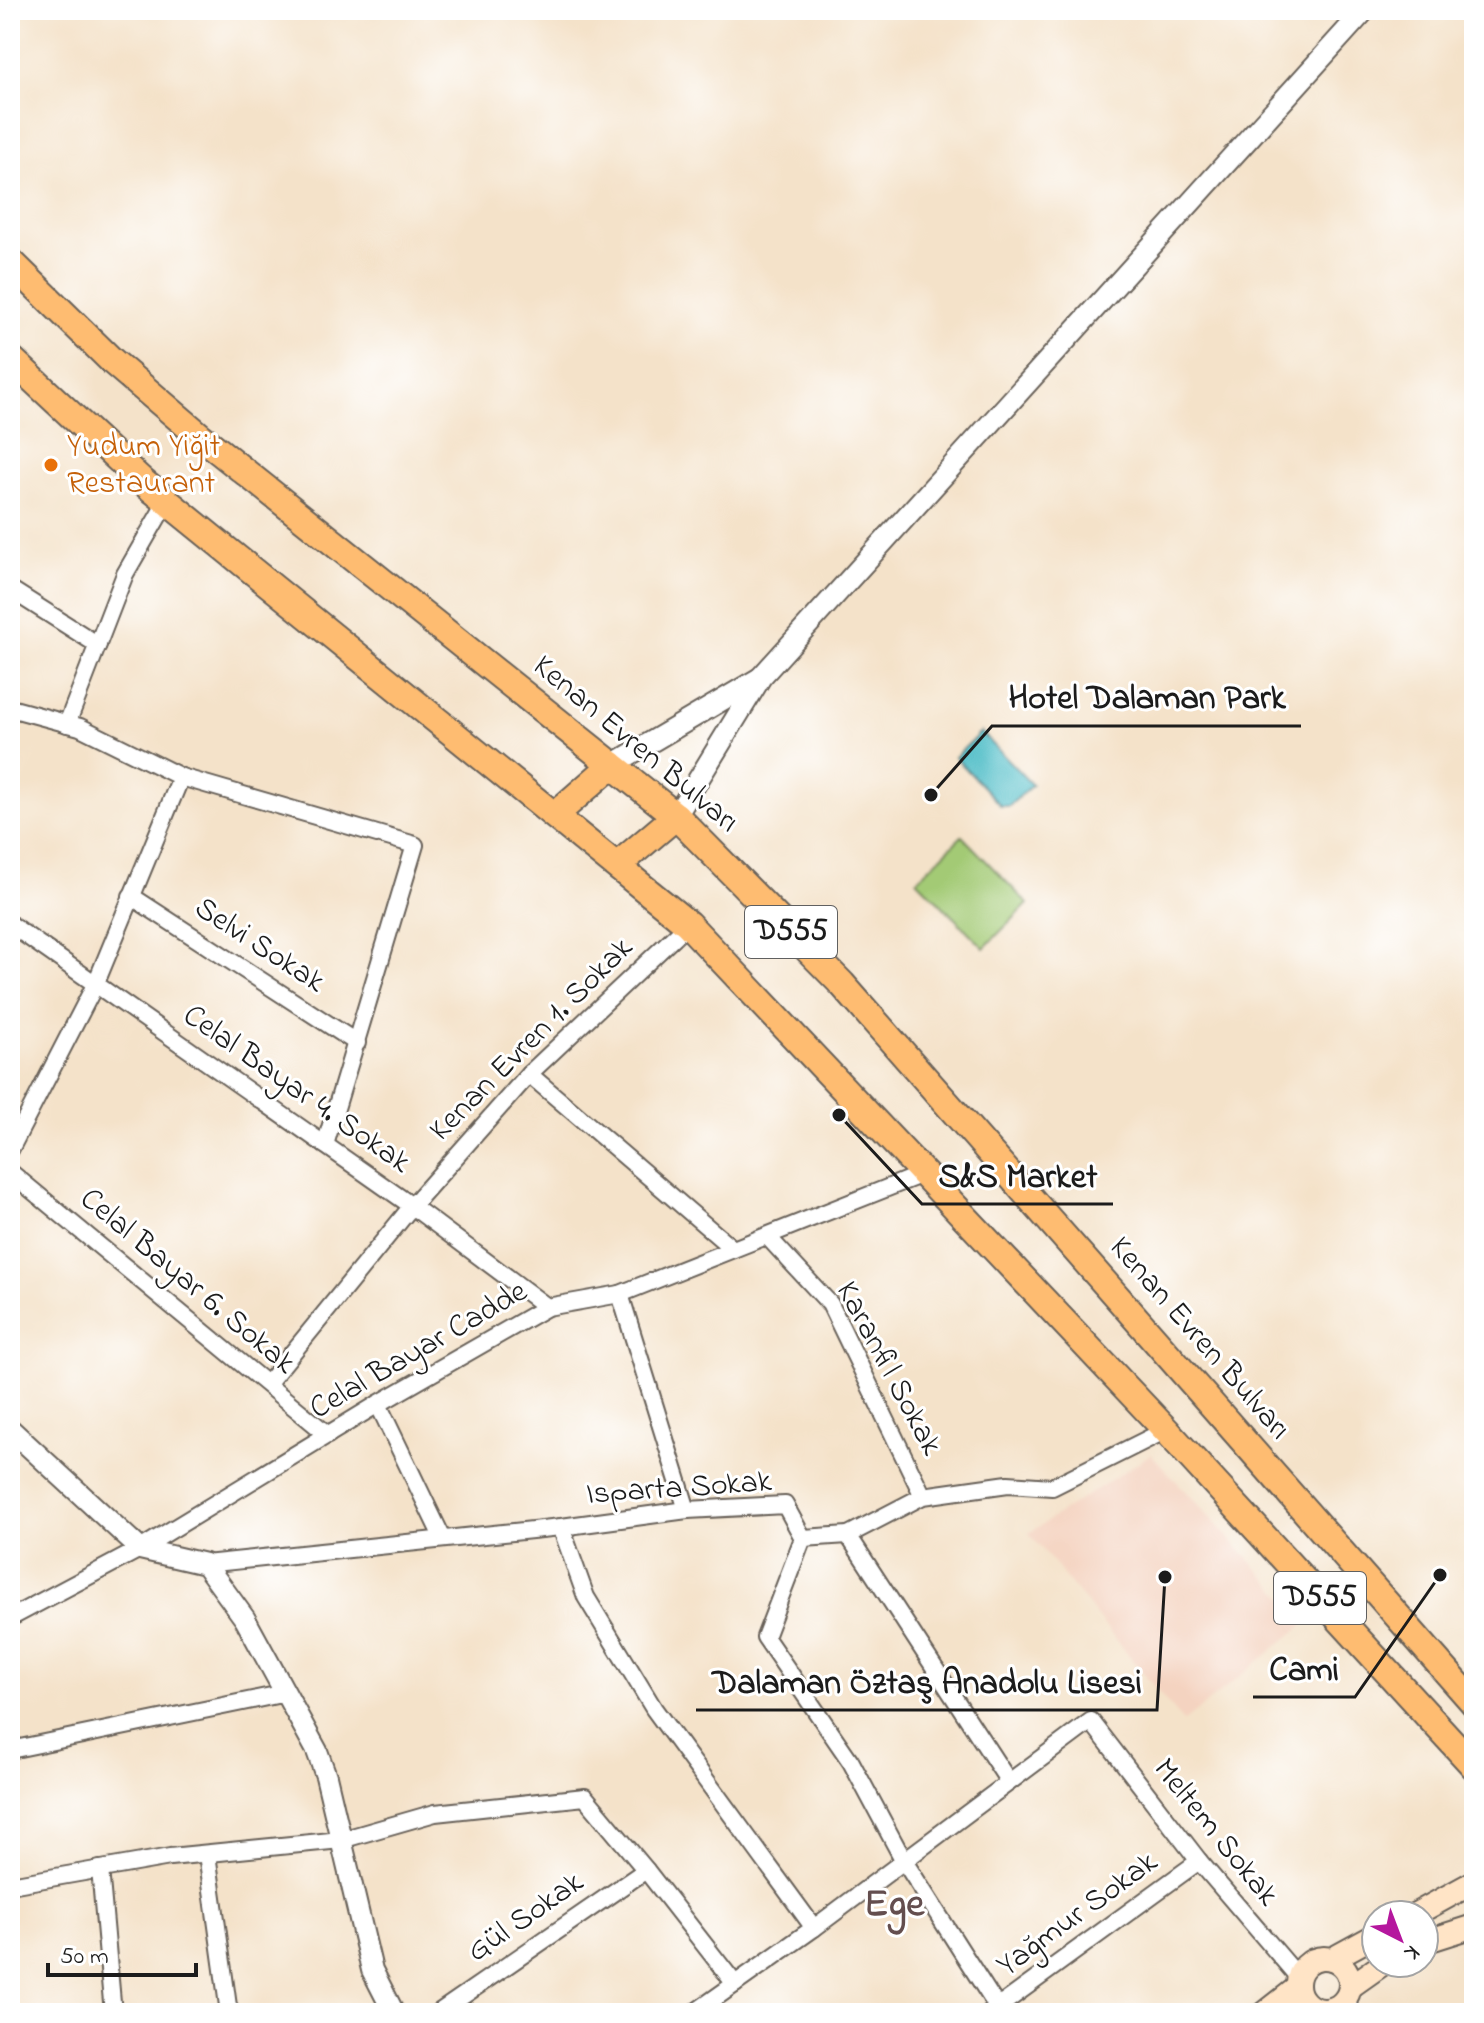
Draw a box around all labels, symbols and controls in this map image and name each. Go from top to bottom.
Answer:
place label: Yudum Yiğit Restaurant [67,424,221,508]
marker: Yudum Yiğit Restaurant [42,456,60,474]
street label: Kenan Evren Bulvarı [521,644,749,846]
callout: Hotel Dalaman Park [992,668,1301,726]
text: Hotel Dalaman Park [1008,675,1287,725]
street label: Selvi Sokak [184,886,335,1007]
road number: D555 [745,906,837,958]
street label: Kenan Evren 1. Sokak [419,926,646,1153]
street label: Celal Bayar 4. Sokak [172,994,420,1187]
callout: S&S Market [922,1146,1113,1204]
text: S&S Market [939,1154,1098,1204]
street label: Celal Bayar 6. Sokak [69,1177,306,1387]
street label: Kenan Evren Bulvarı [1097,1227,1301,1451]
street label: Celal Bayar Cadde [301,1269,537,1433]
street label: Karanfil Sokak [822,1274,954,1465]
street label: Isparta Sokak [585,1459,774,1519]
road number: D555 [1274,1572,1366,1624]
callout: Cami [1253,1639,1355,1697]
text: Cami [1269,1647,1339,1697]
callout: Dalaman Öztaş Anadolu Lisesi [696,1652,1157,1710]
text: Dalaman Öztaş Anadolu Lisesi [710,1660,1142,1710]
street label: Meltem Sokak [1141,1749,1290,1918]
street label: Yağmur Sokak [988,1840,1170,1990]
street label: Gül Sokak [458,1860,595,1975]
district label: Ege [864,1876,925,1935]
north arrow [1360,1899,1440,1979]
scale bar [48,1927,196,1977]
text: K [1396,1936,1426,1968]
text: 50 m [60,1940,109,1975]

